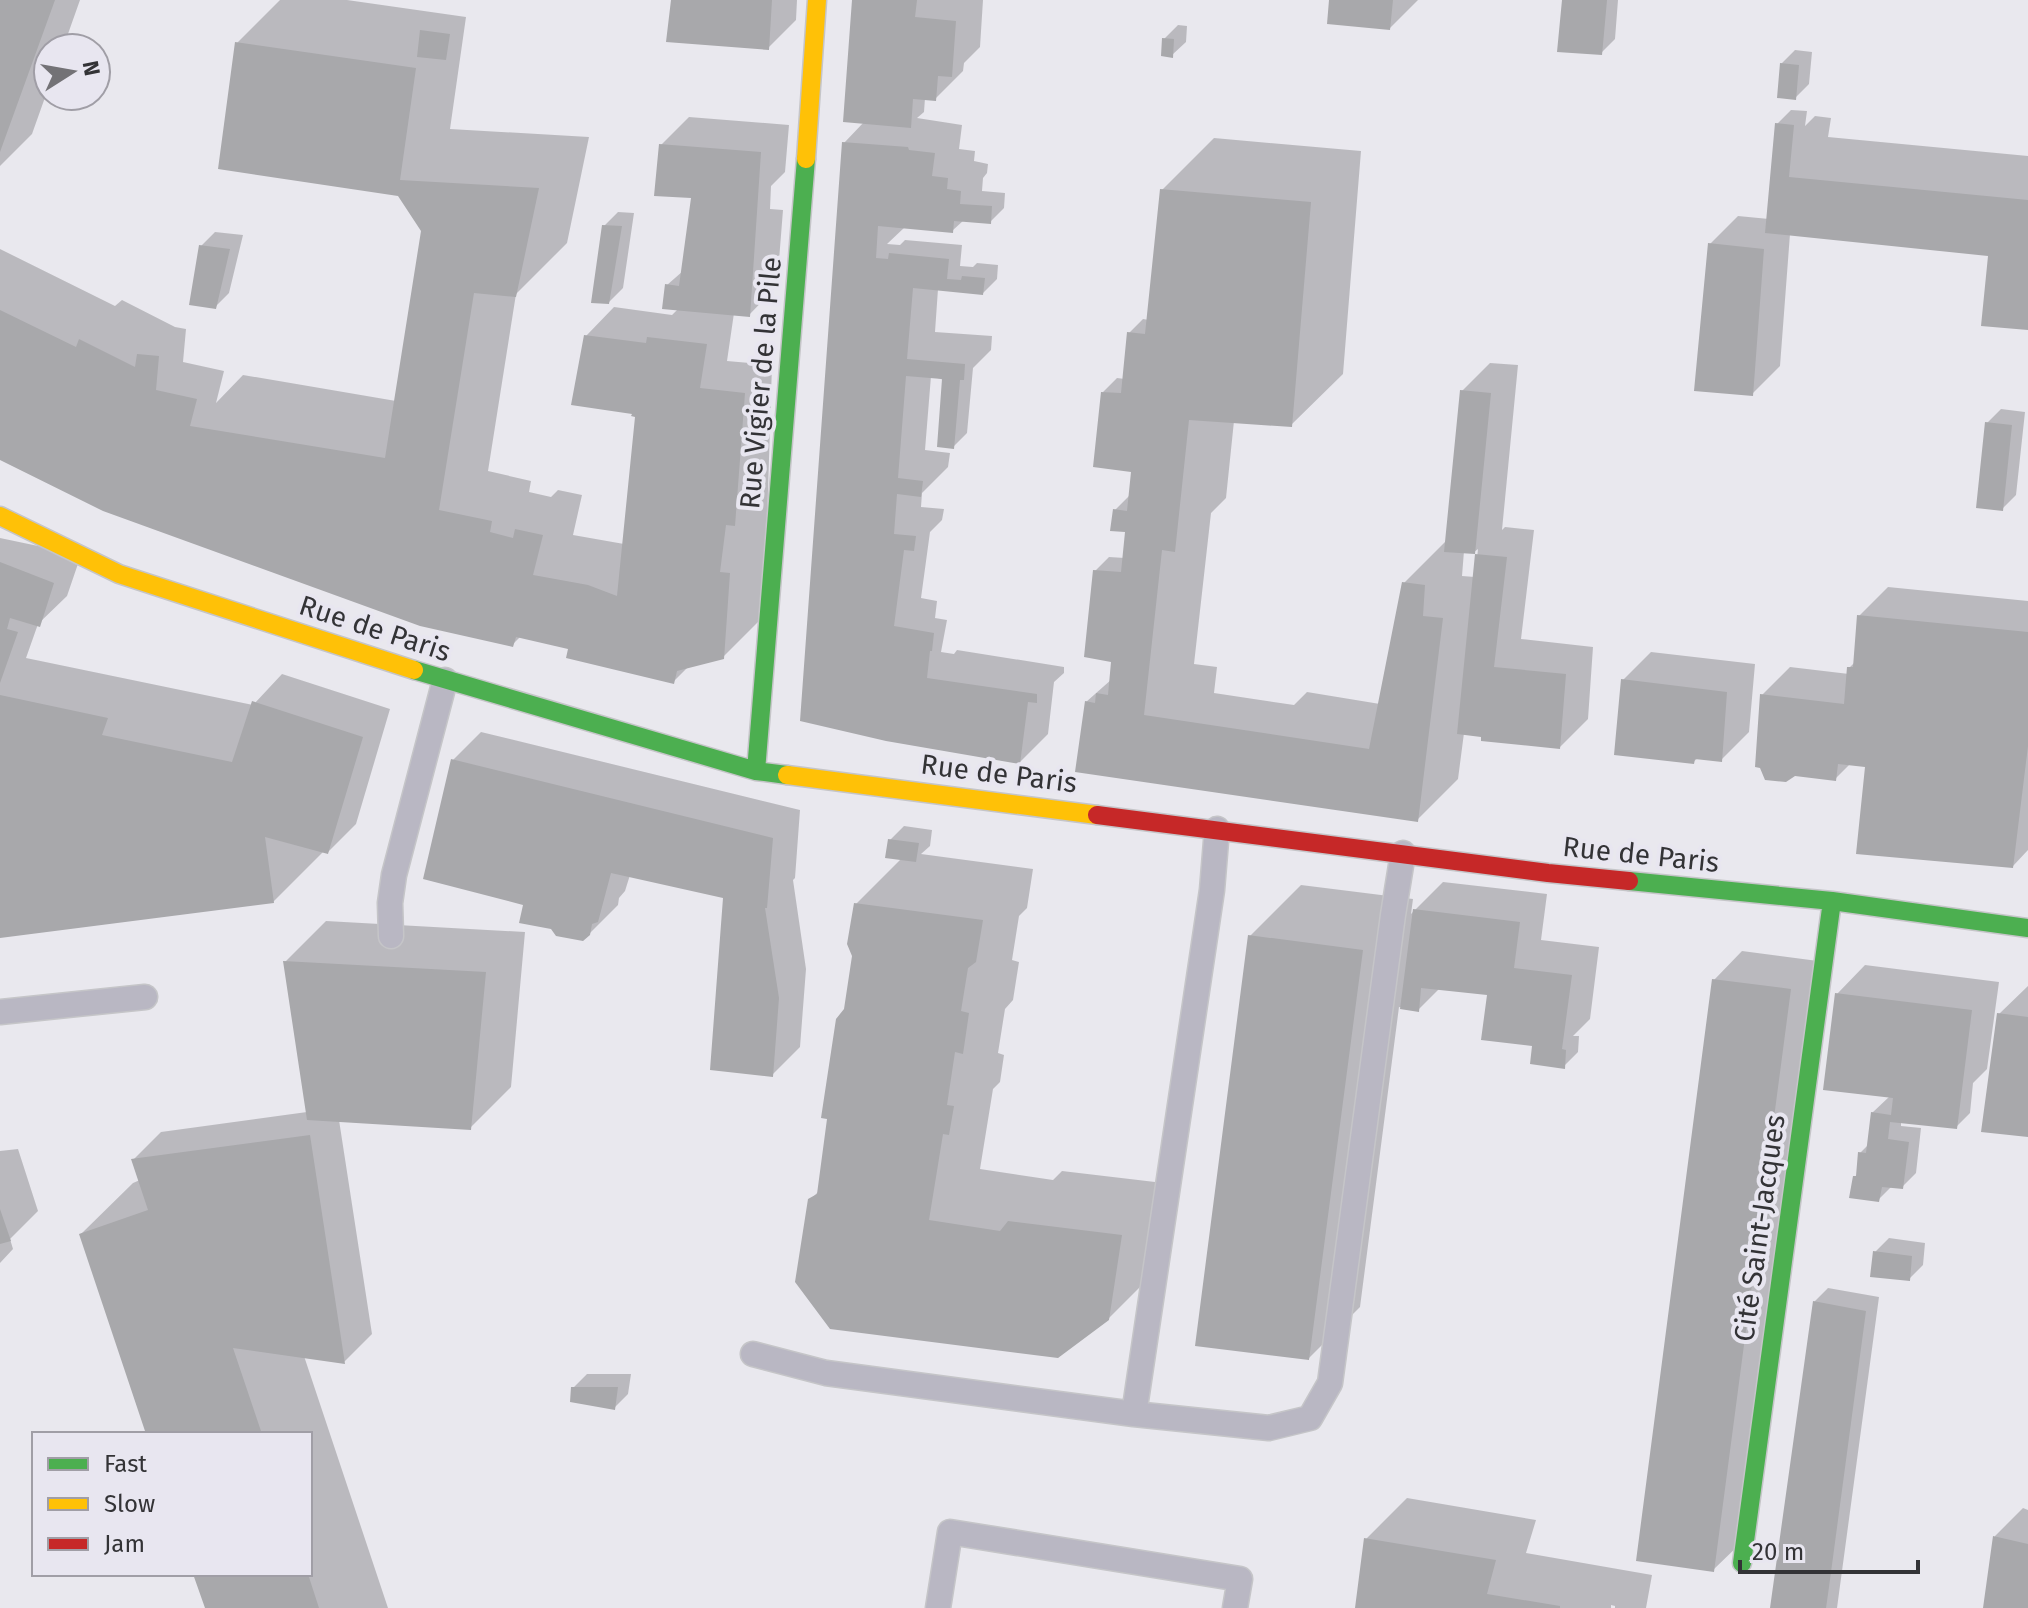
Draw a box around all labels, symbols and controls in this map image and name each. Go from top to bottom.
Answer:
north arrow [32,32,112,112]
text: N [76,59,106,78]
street label: Rue Vigier de la Pile [733,256,788,510]
street label: Rue de Paris [295,589,455,668]
street label: Rue de Paris [919,748,1079,799]
street label: Rue de Paris [1561,830,1721,879]
street label: Cité Saint-Jacques [1727,1113,1792,1344]
legend [32,1432,312,1576]
text: Fast [104,1450,147,1478]
text: Slow [104,1490,155,1518]
scale bar [1740,1524,1918,1574]
text: Jam [104,1530,145,1558]
text: 20 m [1752,1538,1804,1566]

